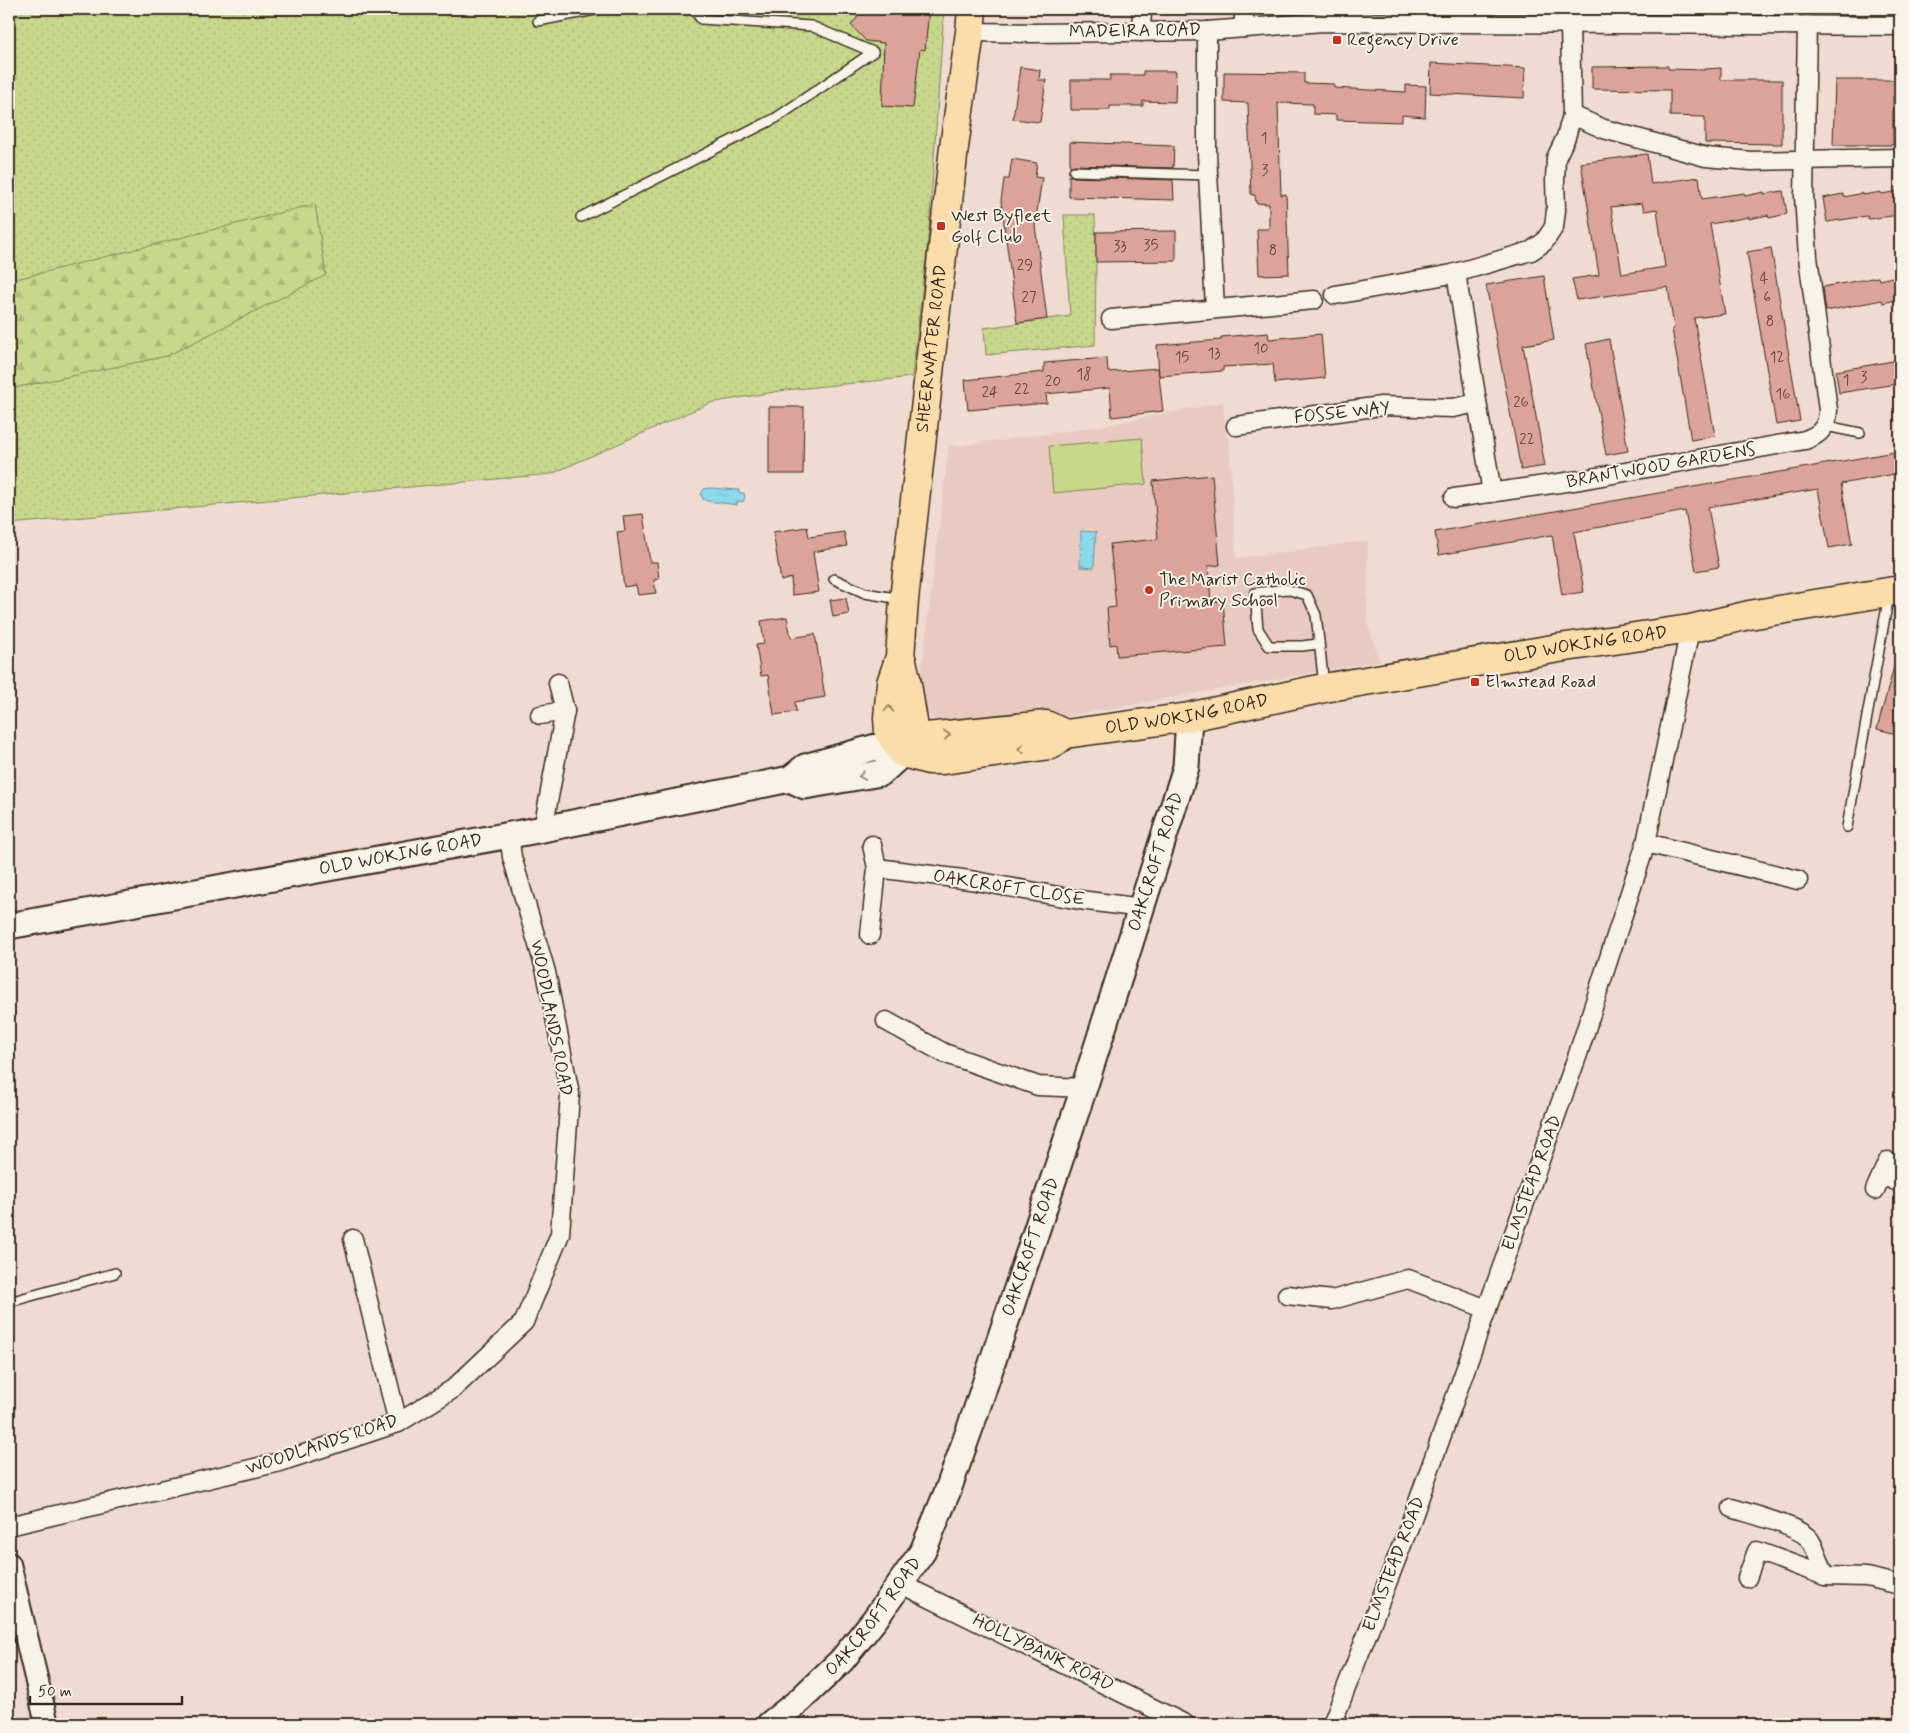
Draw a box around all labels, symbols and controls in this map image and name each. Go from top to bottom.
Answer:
street label: MADEIRA ROAD [1069,18,1201,44]
place label: Regency Drive [1347,28,1459,54]
marker: Regency Drive [1331,34,1343,46]
house number: 1 [1261,129,1267,149]
house number: 3 [1262,161,1269,181]
place label: West Byfleet Golf Club [951,204,1052,249]
marker: West Byfleet Golf Club [935,220,947,232]
house number: 35 [1144,236,1158,256]
house number: 33 [1113,237,1127,257]
house number: 8 [1269,241,1277,261]
house number: 29 [1017,256,1033,276]
street label: SHEERWATER ROAD [911,263,953,434]
house number: 4 [1760,269,1769,289]
house number: 27 [1022,288,1037,308]
house number: 6 [1763,288,1771,308]
house number: 8 [1766,312,1774,332]
house number: 10 [1253,339,1269,359]
house number: 13 [1207,344,1221,364]
house number: 15 [1175,348,1189,368]
house number: 12 [1770,348,1784,368]
house number: 18 [1077,365,1091,385]
house number: 3 [1861,368,1868,388]
house number: 1 [1843,371,1849,391]
house number: 20 [1045,372,1061,392]
house number: 22 [1014,380,1030,400]
house number: 24 [982,383,998,403]
house number: 16 [1775,385,1791,405]
house number: 26 [1513,393,1529,413]
street label: FOSSE WAY [1293,396,1391,430]
house number: 22 [1519,430,1535,450]
street label: BRANTWOOD GARDENS [1564,438,1758,494]
place label: The Marist Catholic Primary School [1159,568,1306,613]
marker: The Marist Catholic Primary School [1143,584,1155,596]
street label: OLD WOKING ROAD [1502,620,1669,669]
place label: Elmstead Road [1485,670,1596,694]
marker: Elmstead Road [1469,676,1481,688]
street label: OLD WOKING ROAD [1103,688,1271,740]
one-way arrow [883,704,894,712]
one-way arrow [943,730,951,741]
one-way arrow [1016,743,1024,754]
one-way arrow [858,771,867,781]
street label: OAKCROFT ROAD [1123,789,1189,934]
street label: OLD WOKING ROAD [317,828,484,881]
street label: OAKCROFT CLOSE [931,864,1087,912]
street label: WOODLANDS ROAD [524,938,578,1098]
street label: ELMSTEAD ROAD [1496,1112,1568,1254]
street label: OAKCROFT ROAD [997,1174,1065,1319]
street label: WOODLANDS ROAD [243,1409,401,1481]
street label: ELMSTEAD ROAD [1357,1493,1431,1635]
street label: OAKCROFT ROAD [820,1552,927,1682]
street label: HOLLYBANK ROAD [968,1608,1118,1698]
scale bar [30,1673,182,1705]
text: 50 m [38,1682,72,1702]

